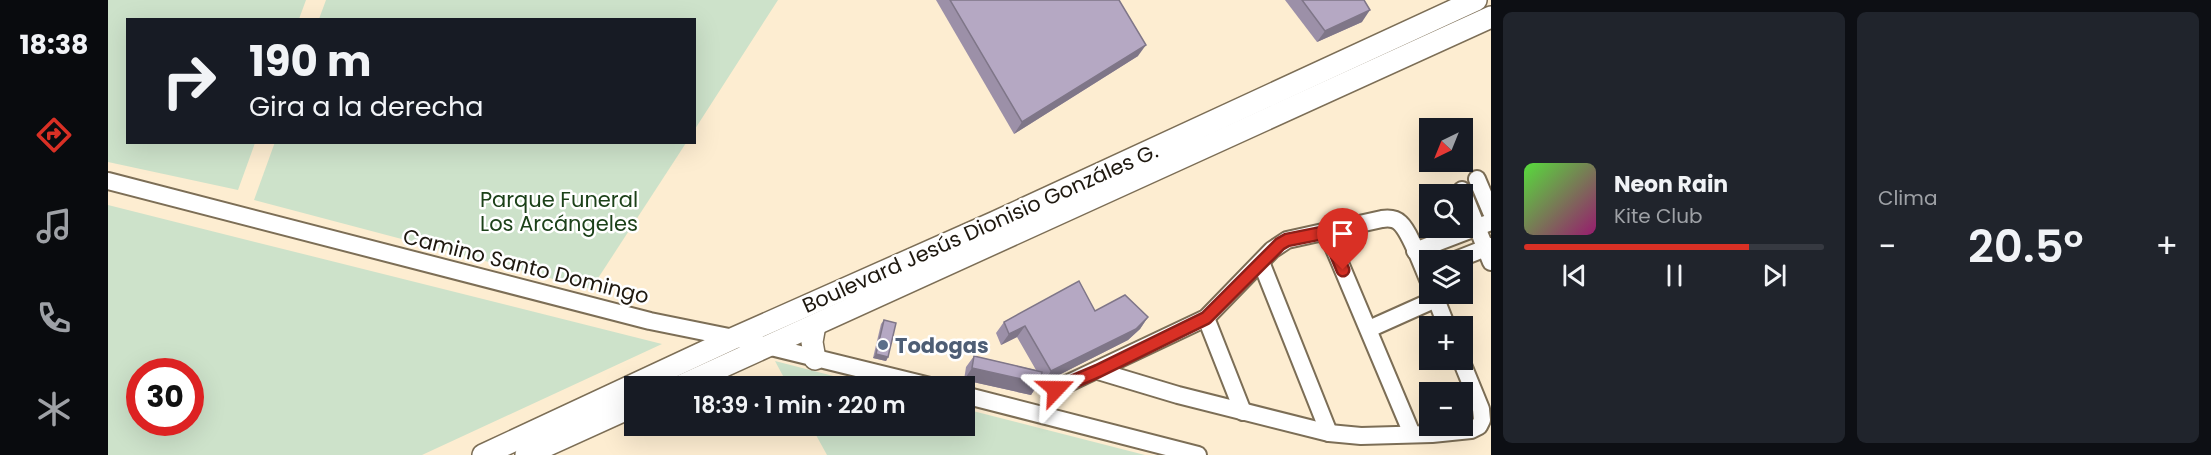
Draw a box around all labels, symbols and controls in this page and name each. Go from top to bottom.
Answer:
text: 18:38 [19,26,89,63]
text: 190 m [249,32,371,91]
icon: right [150,42,228,120]
text: Gira a la derecha [249,88,483,125]
icon: directions [33,114,75,156]
north arrow [1419,118,1473,172]
map controls [1419,118,1473,436]
street label: Boulevard Jesús Dionisio Gonzáles G. [798,136,1162,320]
text: Neon Rain [1614,169,1728,200]
button: search [1419,184,1473,238]
text: Clima [1878,184,1937,212]
park label: Parque Funeral Los Arcángeles [480,185,638,238]
text: Kite Club [1614,202,1703,230]
icon: music [33,205,75,247]
pin [1317,208,1368,270]
text: 20.5° [1968,215,2084,278]
icon: arrive [1326,217,1359,250]
street label: Camino Santo Domingo [400,221,652,311]
text: − [1878,223,1896,270]
text: + [2155,223,2178,270]
button: layers [1419,250,1473,304]
icon: previous [1558,259,1591,292]
icon: pause [1658,259,1691,292]
icon: next [1758,259,1791,292]
icon: phone [33,297,75,339]
button: + [1419,316,1473,370]
place label: Todogas [895,331,989,360]
marker: Todogas [876,338,890,352]
position arrow [1024,357,1088,421]
speed limit sign: 30 [126,358,204,436]
button: − [1419,382,1473,436]
icon: climate [33,388,75,430]
text: 18:39 · 1 min · 220 m [693,390,906,421]

